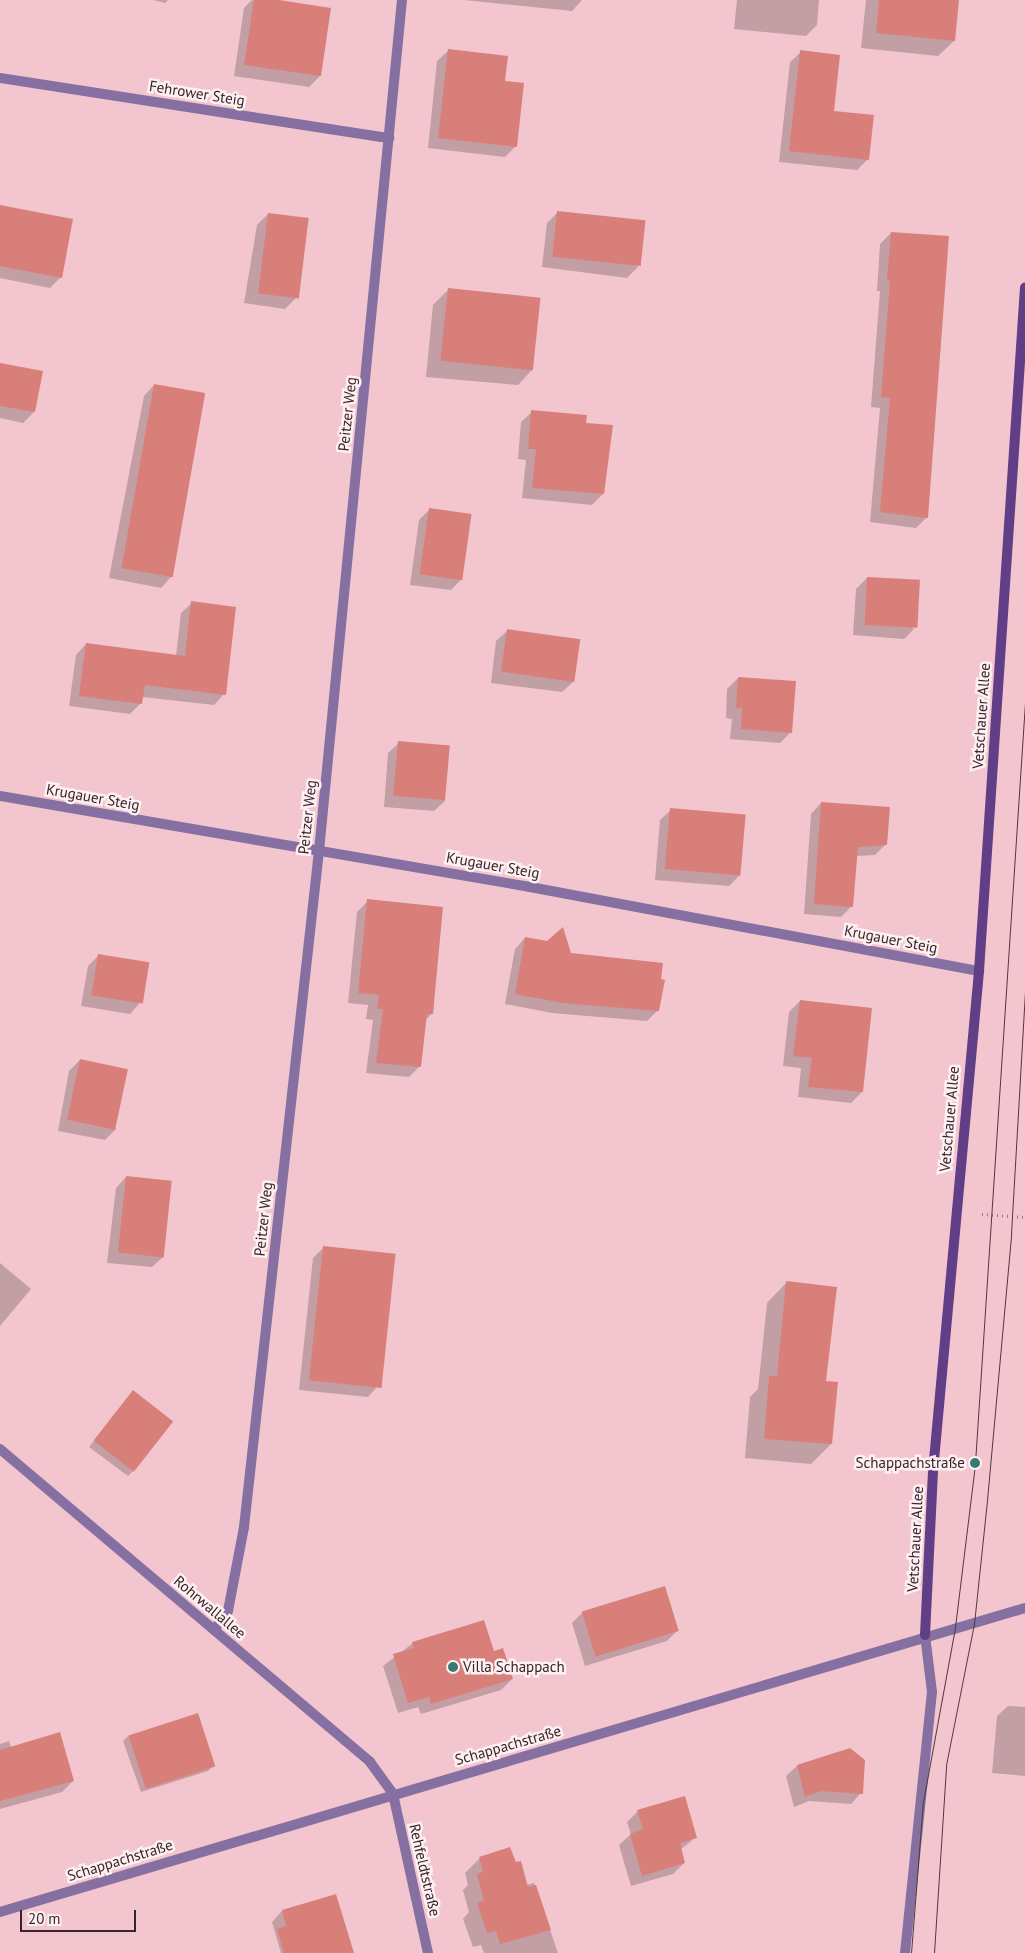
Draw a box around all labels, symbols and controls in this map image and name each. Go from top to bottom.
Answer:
street label: Fehrower Steig [148,77,246,109]
street label: Peitzer Weg [334,376,360,452]
street label: Vetschauer Allee [968,662,994,770]
street label: Peitzer Weg [294,779,320,855]
street label: Krugauer Steig [45,780,141,814]
street label: Krugauer Steig [445,848,541,882]
street label: Krugauer Steig [843,921,939,957]
street label: Vetschauer Allee [935,1065,963,1173]
street label: Peitzer Weg [250,1181,276,1257]
place label: Schappachstraße [856,1454,965,1472]
marker: Schappachstraße [969,1457,981,1469]
street label: Vetschauer Allee [903,1485,927,1593]
street label: Rohrwallallee [170,1572,250,1642]
place label: Villa Schappach [463,1658,565,1676]
marker: Villa Schappach [447,1661,459,1673]
street label: Schappachstraße [453,1721,563,1769]
street label: Rehfeldtstraße [406,1822,444,1918]
street label: Schappachstraße [65,1835,175,1885]
scale bar [22,1900,139,1932]
text: 20 m [28,1909,61,1928]

